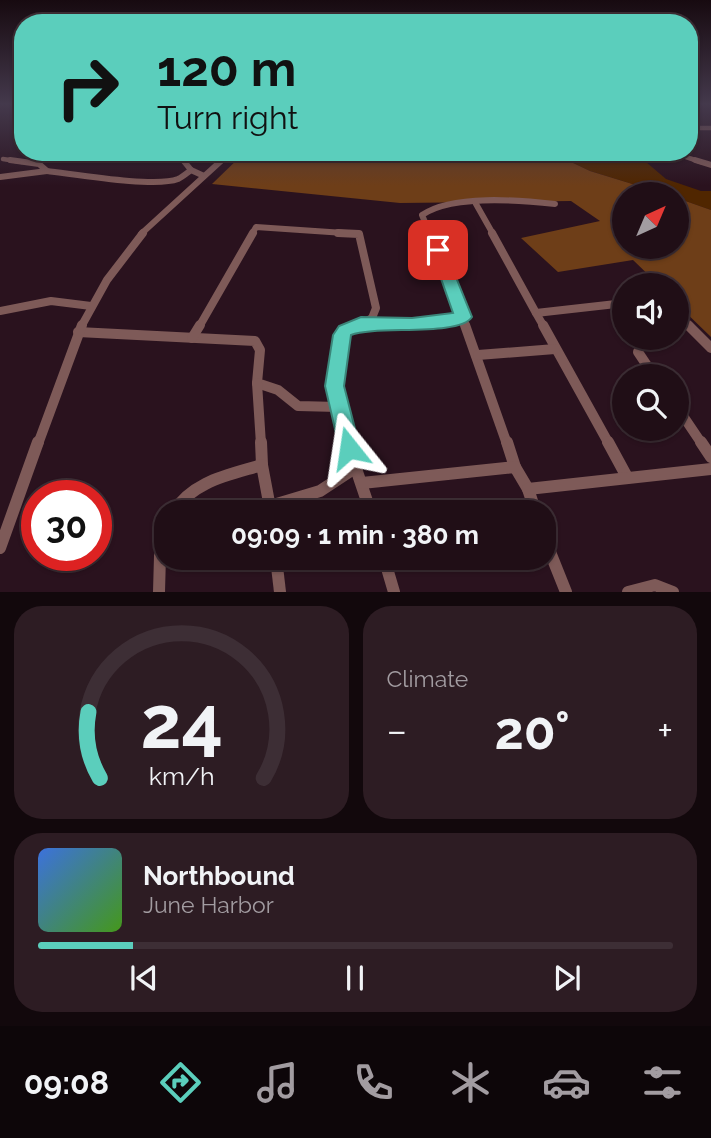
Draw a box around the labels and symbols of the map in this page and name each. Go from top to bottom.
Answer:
north arrow [612,182,690,259]
pin [408,220,468,280]
position arrow [312,411,386,485]
speed limit sign: 30 [21,480,112,571]

